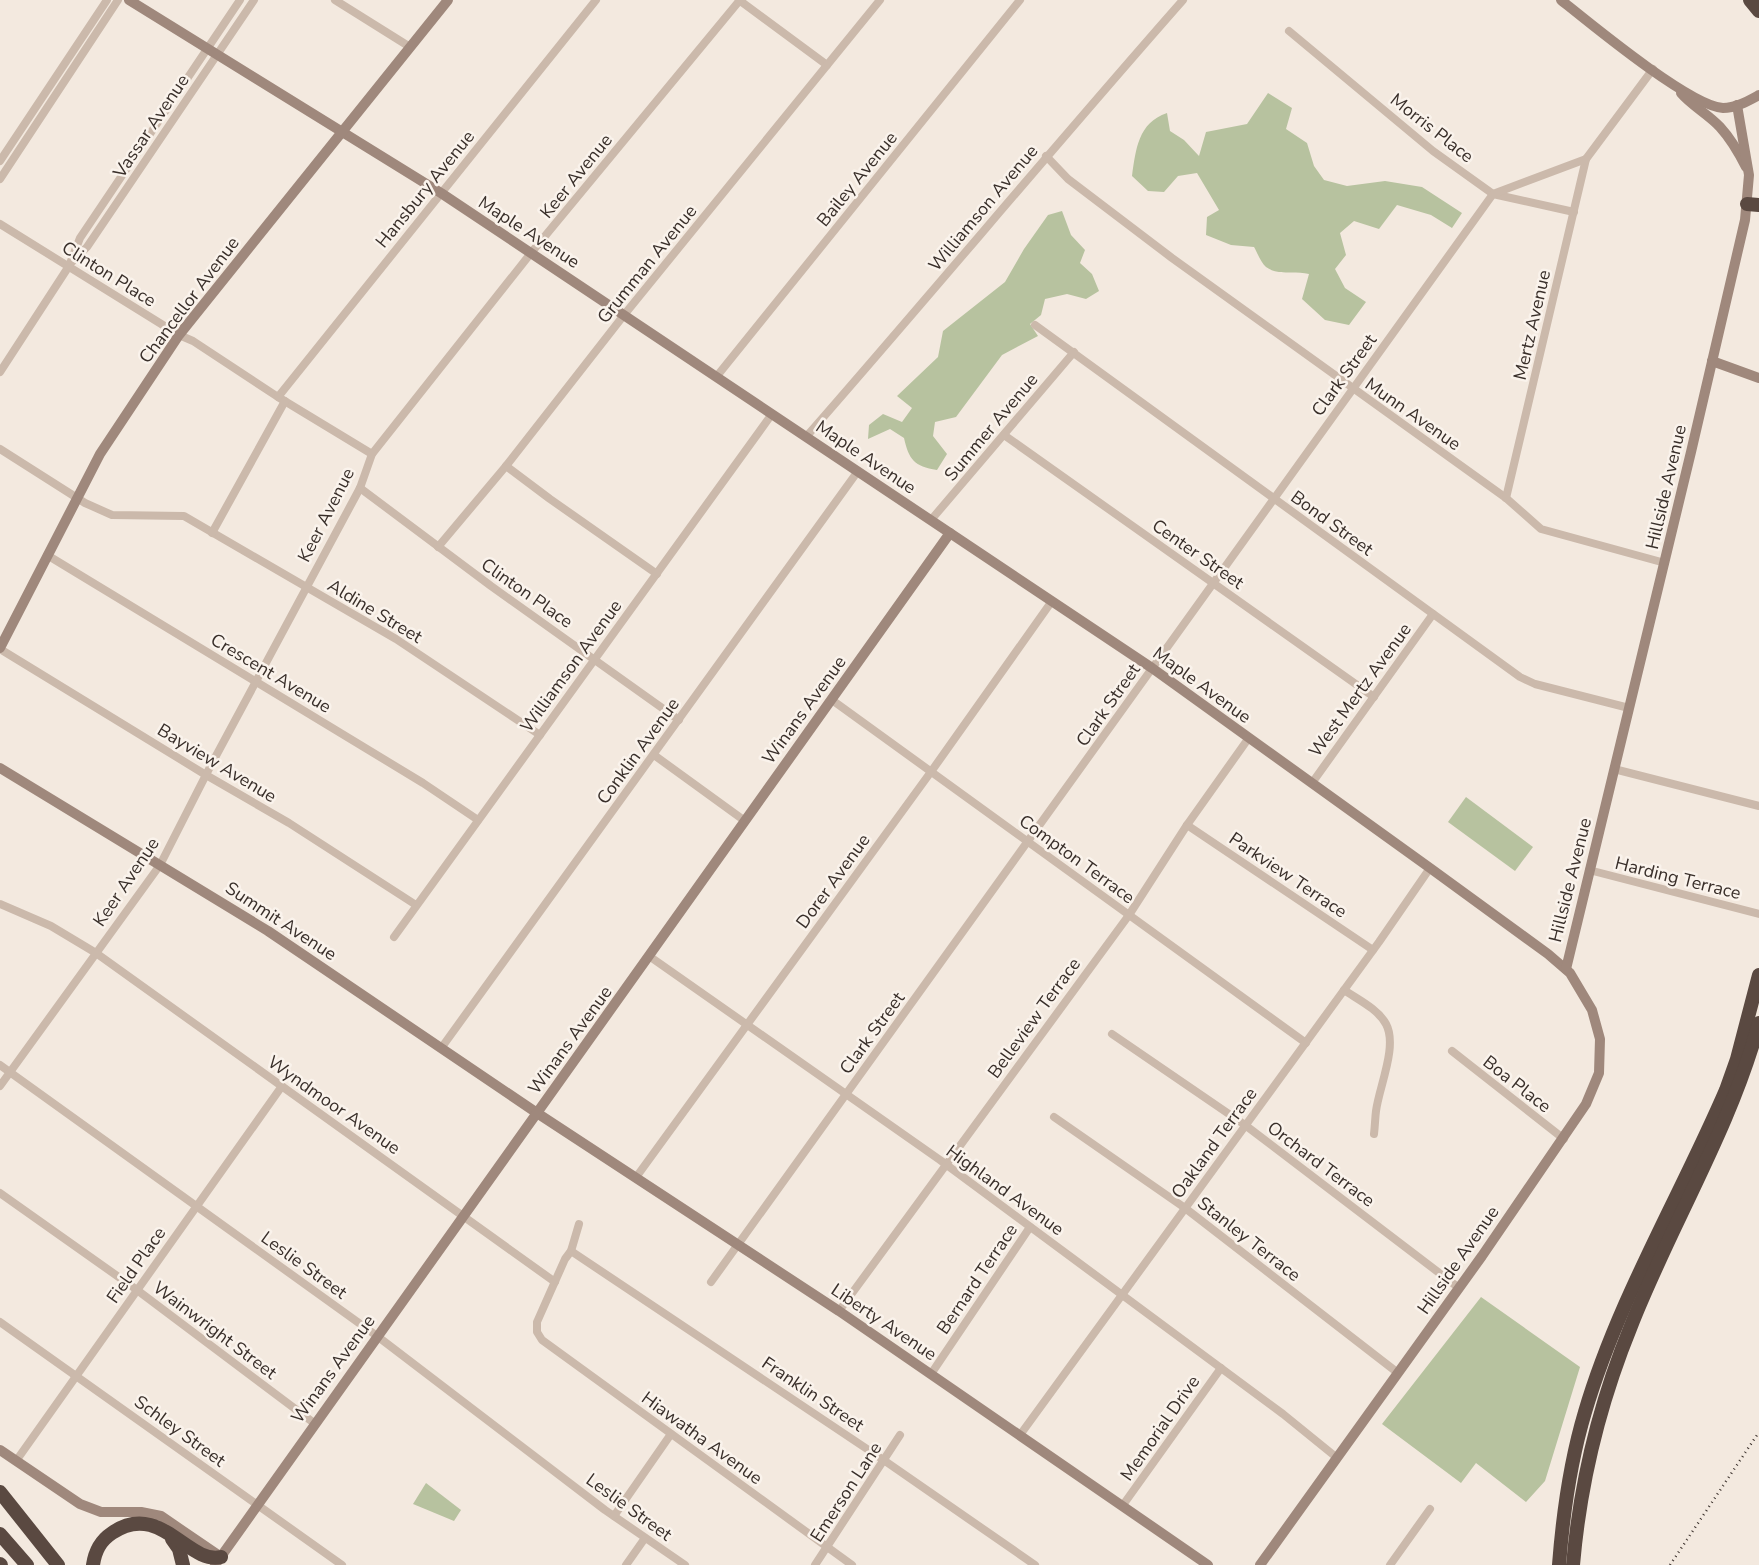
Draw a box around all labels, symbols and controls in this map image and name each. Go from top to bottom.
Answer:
street label: Vassar Avenue [107,70,195,183]
street label: Morris Place [1385,88,1479,168]
street label: Hansbury Avenue [370,125,480,253]
street label: Bailey Avenue [811,126,903,232]
street label: Keer Avenue [534,129,618,223]
street label: Williamson Avenue [923,140,1043,276]
street label: Maple Avenue [474,190,584,274]
street label: Grumman Avenue [592,200,702,328]
street label: Chancellor Avenue [133,232,245,368]
street label: Clinton Place [57,235,161,313]
street label: Mertz Avenue [1508,268,1556,382]
street label: Clark Street [1306,328,1382,421]
street label: Summer Avenue [939,368,1043,486]
street label: Munn Avenue [1360,372,1466,456]
street label: Maple Avenue [811,415,921,499]
street label: Hillside Avenue [1640,422,1692,552]
street label: Keer Avenue [292,464,360,566]
street label: Bond Street [1286,485,1379,562]
street label: Center Street [1147,513,1249,595]
street label: Clinton Place [476,553,578,633]
street label: Aldine Street [323,573,427,649]
street label: Williamson Avenue [515,595,627,737]
street label: West Mertz Avenue [1303,618,1417,762]
street label: Crescent Avenue [206,627,336,719]
street label: Maple Avenue [1148,641,1256,729]
street label: Winans Avenue [757,651,851,769]
street label: Clark Street [1071,658,1146,751]
street label: Conklin Avenue [591,693,685,809]
street label: Bayview Avenue [153,718,281,808]
street label: Compton Terrace [1014,809,1140,909]
street label: Hillside Avenue [1543,815,1597,945]
street label: Parkview Terrace [1224,827,1352,923]
street label: Dorer Avenue [790,829,876,933]
street label: Keer Avenue [87,833,165,931]
street label: Harding Terrace [1613,851,1743,905]
street label: Summit Avenue [221,876,341,966]
street label: Belleview Terrace [982,953,1086,1083]
street label: Winans Avenue [523,981,617,1099]
street label: Clark Street [834,986,910,1079]
street label: Wyndmoor Avenue [263,1050,405,1160]
street label: Boa Place [1478,1050,1556,1118]
street label: Oakland Terrace [1166,1083,1262,1203]
street label: Orchard Terrace [1262,1116,1380,1212]
street label: Highland Avenue [941,1139,1069,1241]
street label: Stanley Terrace [1192,1191,1306,1287]
street label: Hillside Avenue [1412,1201,1504,1319]
street label: Bernard Terrace [931,1219,1023,1339]
street label: Field Place [101,1222,171,1308]
street label: Leslie Street [256,1226,352,1305]
street label: Wainwright Street [148,1276,282,1385]
street label: Liberty Avenue [827,1278,941,1366]
street label: Winans Avenue [286,1310,380,1428]
street label: Franklin Street [757,1351,869,1437]
street label: Memorial Drive [1115,1371,1205,1485]
street label: Hiawatha Avenue [637,1386,767,1490]
street label: Schley Street [130,1390,231,1473]
street label: Emerson Lane [805,1437,887,1547]
street label: Leslie Street [581,1468,677,1547]

